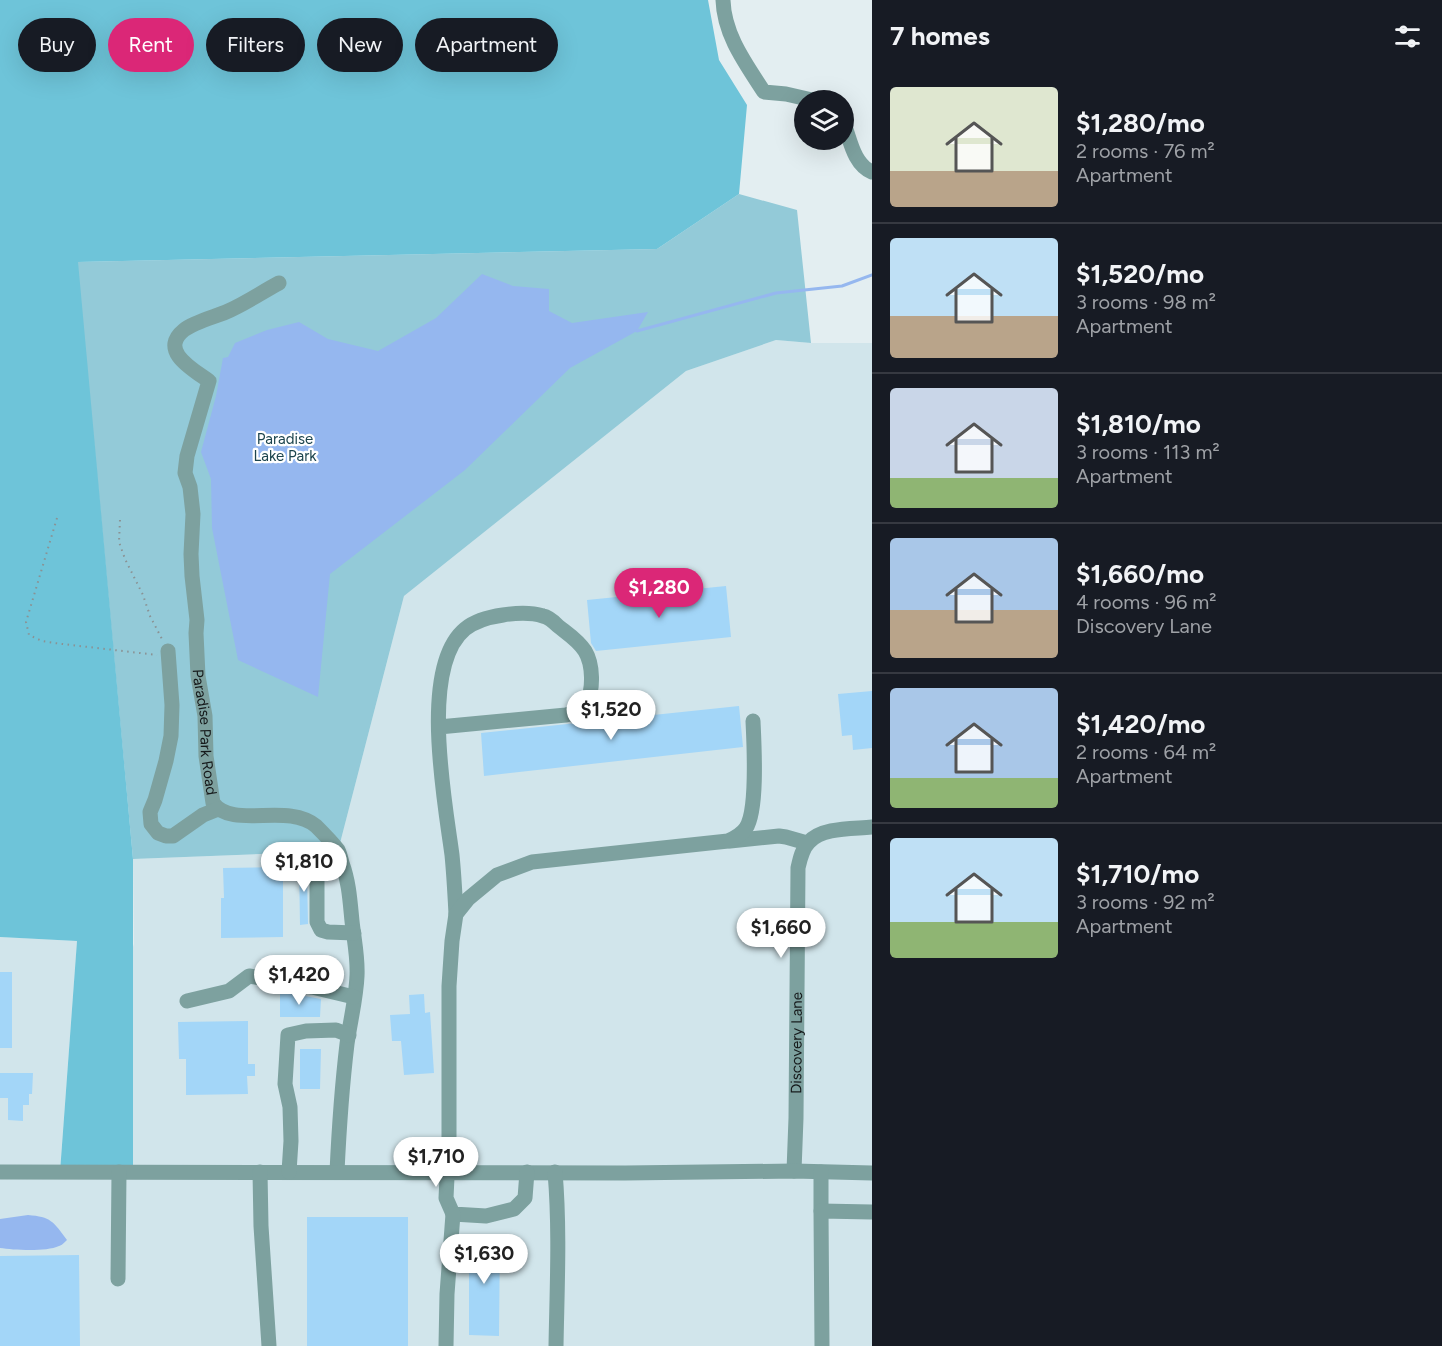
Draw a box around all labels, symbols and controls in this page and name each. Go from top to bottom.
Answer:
chip: Buy [18,18,96,72]
chip: Rent [108,18,194,72]
chip: Filters [206,18,305,72]
chip: New [317,18,403,72]
chip: Apartment [415,18,558,72]
text: 7 homes [890,20,990,52]
icon: filters [1391,20,1424,53]
map controls [794,90,854,150]
button: layers [794,90,854,150]
text: $1,280/mo [1076,107,1205,139]
icon: home [938,111,1010,183]
text: 2 rooms · 76 m² [1076,139,1215,163]
text: Apartment [1076,163,1173,187]
text: $1,520/mo [1076,258,1204,290]
icon: home [938,262,1010,334]
text: 3 rooms · 98 m² [1076,290,1216,314]
text: Apartment [1076,314,1173,338]
text: $1,810/mo [1076,408,1201,440]
icon: home [938,412,1010,484]
park label: Paradise Lake Park [254,430,317,465]
text: 3 rooms · 113 m² [1076,440,1220,464]
text: Apartment [1076,464,1173,488]
text: $1,660/mo [1076,558,1204,590]
icon: home [938,562,1010,634]
pin: $1,280 [610,568,708,619]
text: $1,280 [628,575,690,599]
text: 4 rooms · 96 m² [1076,590,1216,614]
text: Discovery Lane [1076,614,1212,638]
street label: Paradise Park Road [189,669,221,796]
pin: $1,520 [562,690,660,741]
text: $1,520 [581,697,641,721]
text: $1,420/mo [1076,708,1205,740]
icon: home [938,712,1010,784]
text: 2 rooms · 64 m² [1076,740,1216,764]
text: Apartment [1076,764,1173,788]
pin: $1,810 [255,842,353,893]
text: $1,810 [275,849,333,873]
text: $1,710/mo [1076,858,1199,890]
icon: home [938,862,1010,934]
text: 3 rooms · 92 m² [1076,890,1215,914]
pin: $1,660 [732,908,830,959]
text: Apartment [1076,914,1173,938]
text: $1,660 [751,915,811,939]
pin: $1,420 [250,955,348,1006]
text: $1,420 [268,962,330,986]
street label: Discovery Lane [787,992,806,1094]
pin: $1,710 [387,1137,485,1188]
text: $1,710 [407,1144,465,1168]
pin: $1,630 [435,1234,533,1285]
text: $1,630 [454,1241,514,1265]

